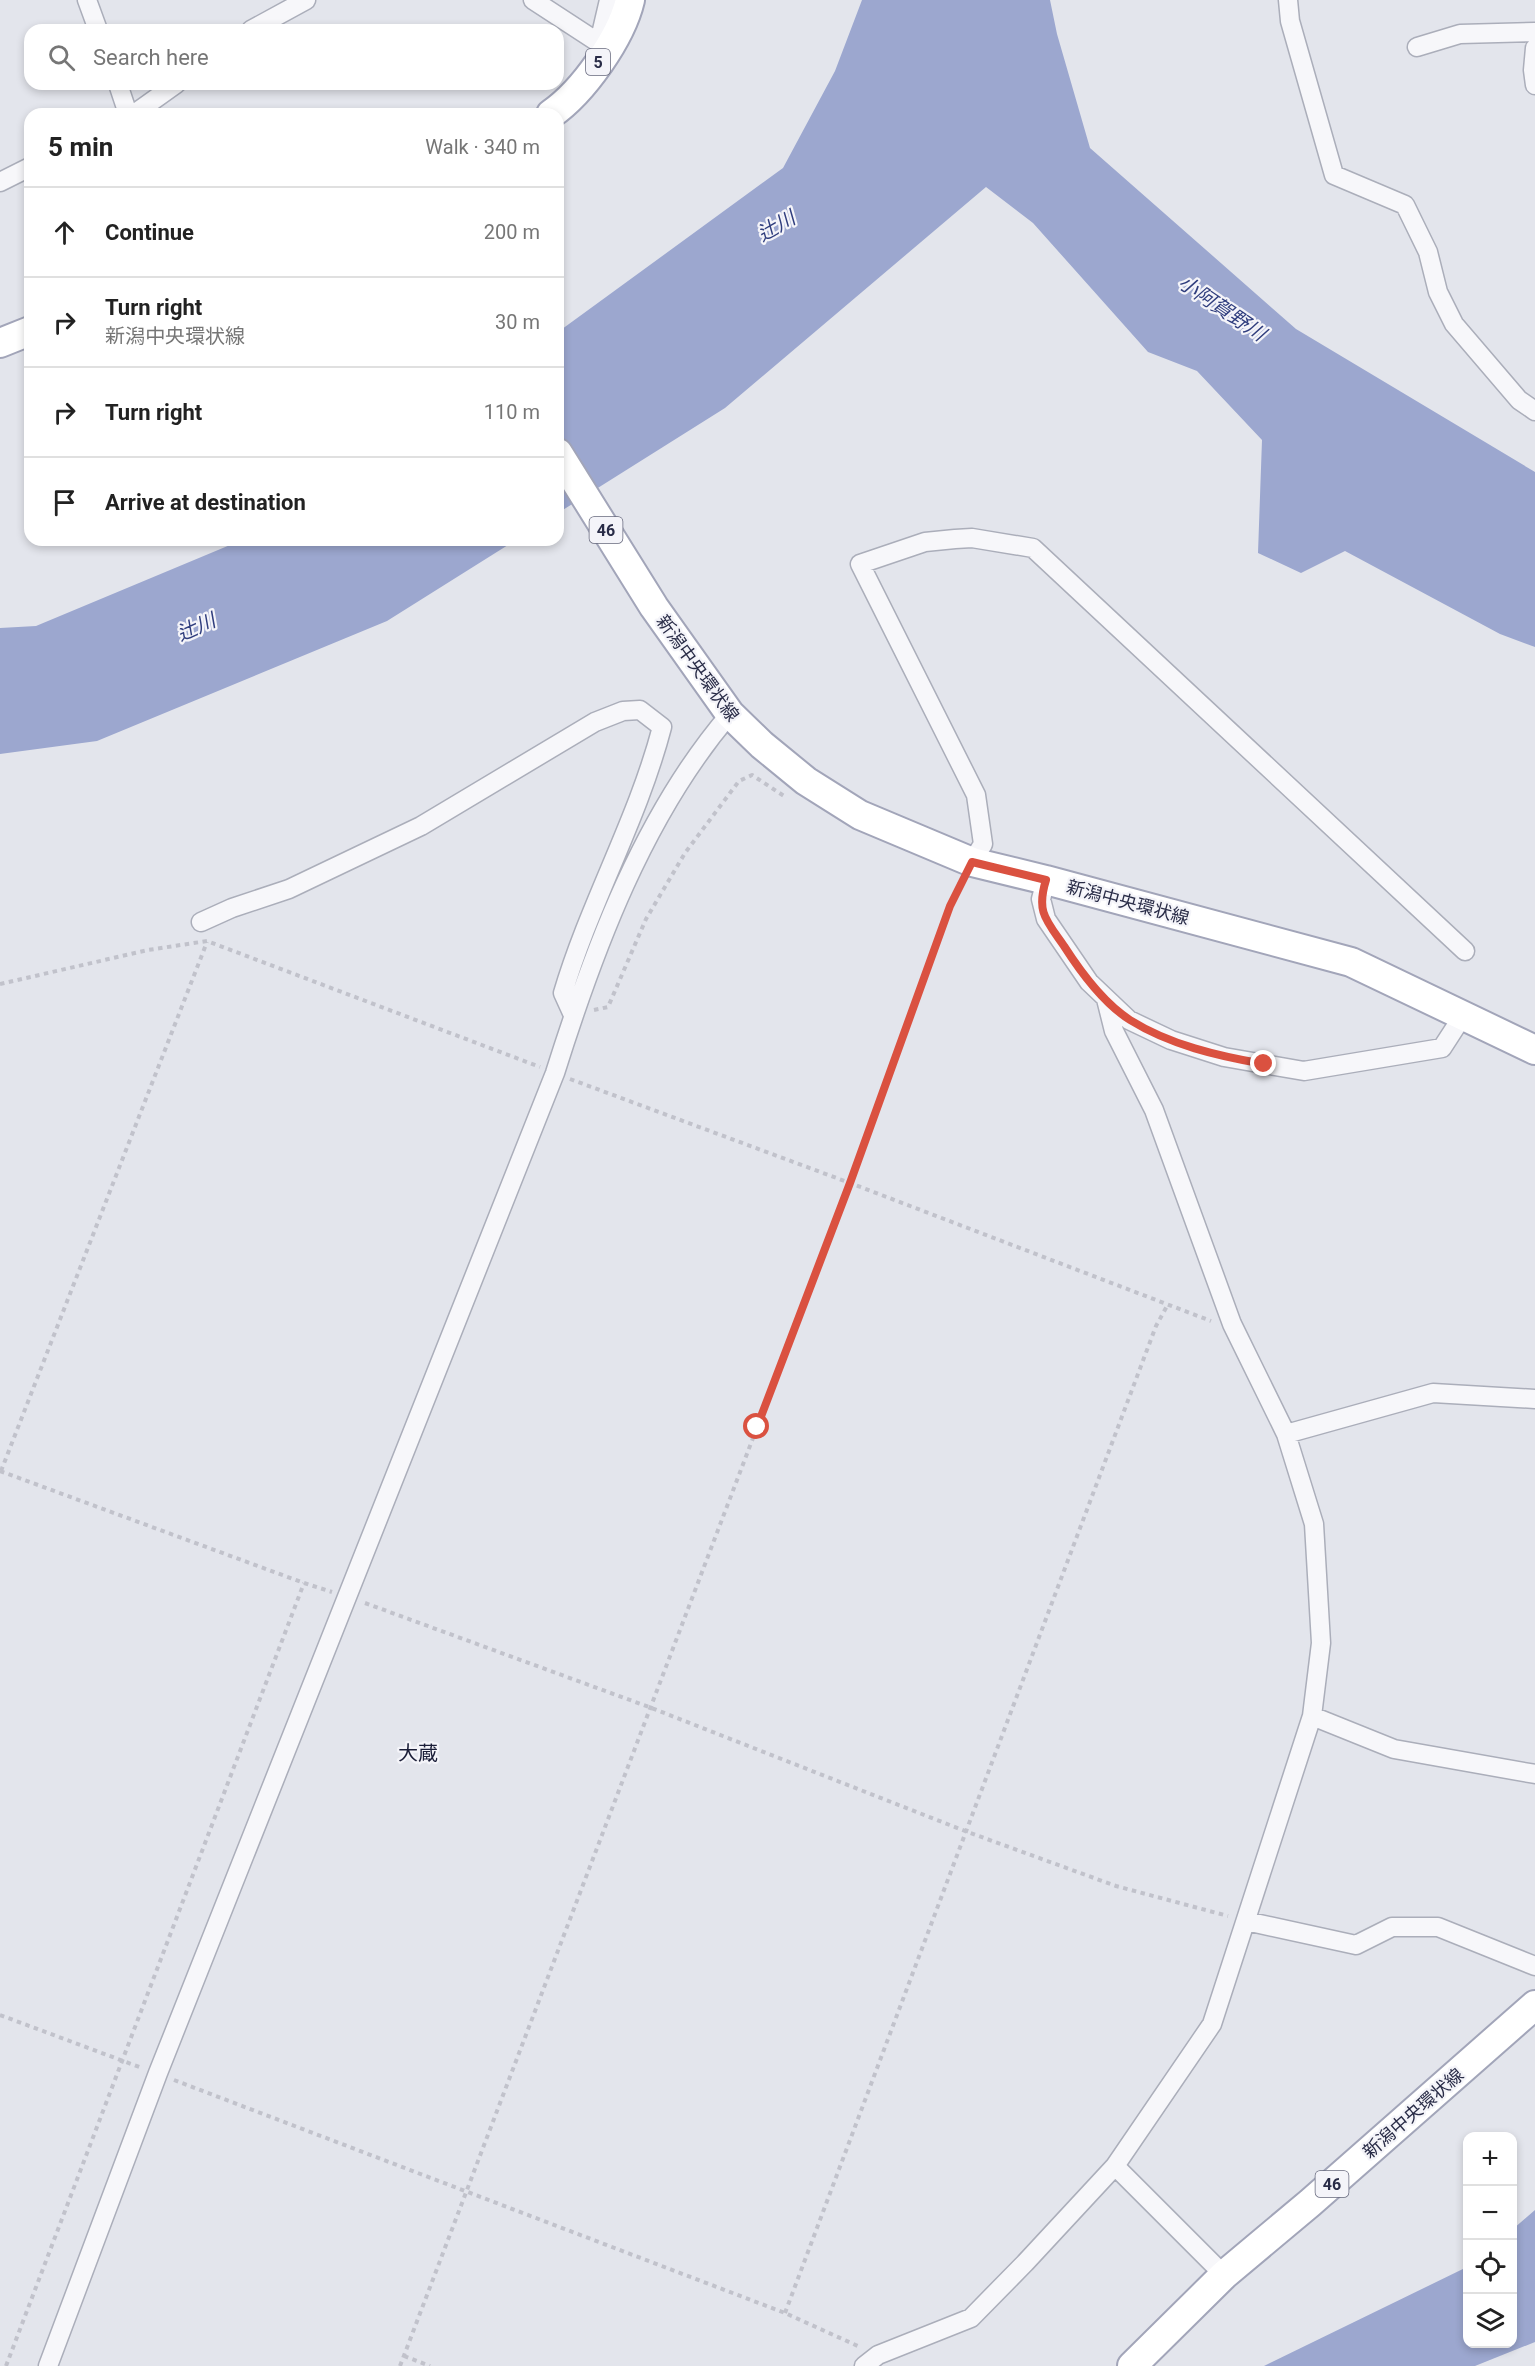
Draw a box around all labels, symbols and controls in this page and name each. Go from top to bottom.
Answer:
search box [24,24,564,90]
icon: search [45,41,78,74]
text: Search here [93,45,209,70]
road number: 5 [586,49,610,75]
text: 5 min [48,132,113,162]
text: Walk · 340 m [425,135,540,159]
water label: 辻川 [753,205,801,246]
icon: ahead [48,216,81,249]
text: Continue [105,220,194,245]
text: 200 m [484,220,540,244]
water label: 小阿賀野川 [1174,270,1272,347]
text: Turn right [105,295,202,320]
icon: right [48,306,81,339]
text: 30 m [495,310,540,334]
text: 新潟中央環状線 [105,324,245,348]
icon: right [48,396,81,429]
text: Turn right [105,400,202,425]
text: 110 m [484,400,540,424]
icon: arrive [48,486,81,519]
text: Arrive at destination [105,490,306,515]
road number: 46 [590,517,622,543]
water label: 辻川 [173,607,221,646]
street label: 新潟中央環状線 [652,611,744,725]
street label: 新潟中央環状線 [1064,876,1192,928]
route end [1250,1050,1276,1076]
route start [743,1413,769,1439]
district label: 大蔵 [398,1741,438,1765]
street label: 新潟中央環状線 [1359,2064,1467,2162]
map controls [1463,2132,1517,2348]
button: + [1463,2132,1517,2186]
road number: 46 [1316,2171,1348,2197]
button: − [1463,2186,1517,2240]
button: locate [1463,2240,1517,2294]
button: layers [1463,2294,1517,2348]

